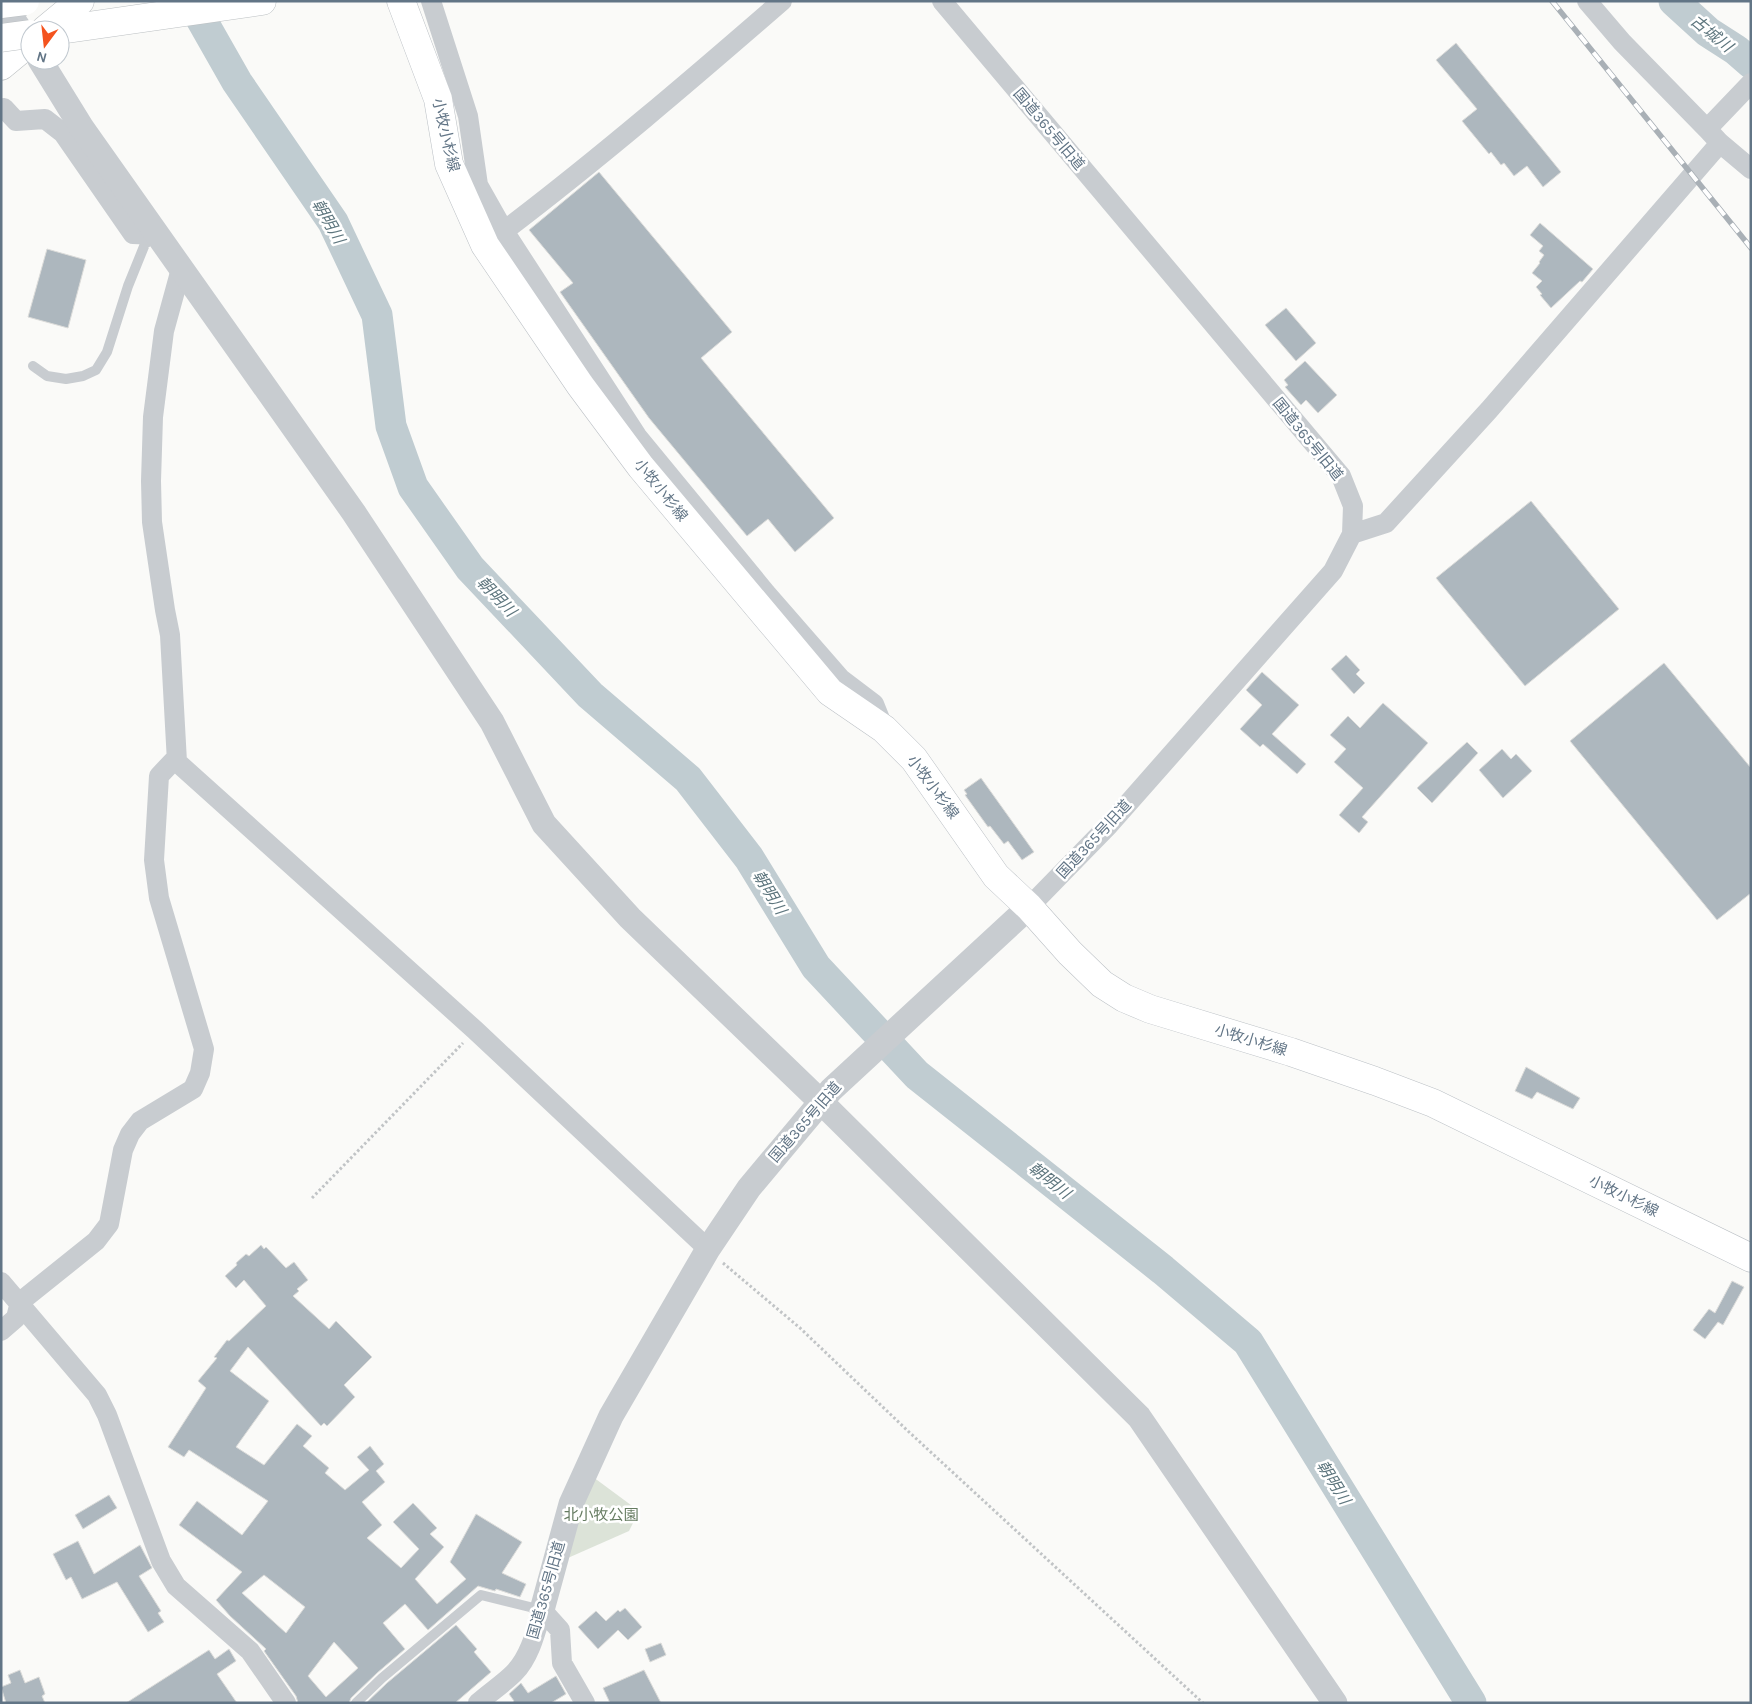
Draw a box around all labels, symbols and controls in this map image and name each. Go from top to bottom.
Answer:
water label: 古城川 [1687,11,1738,57]
north arrow [20,20,70,70]
text: N [35,48,49,67]
street label: 国道365号旧道 [1010,85,1088,173]
street label: 小牧小杉線 [429,96,463,174]
water label: 朝明川 [308,196,350,249]
street label: 国道365号旧道 [1269,394,1347,484]
street label: 小牧小杉線 [630,455,692,525]
water label: 朝明川 [473,572,522,622]
street label: 小牧小杉線 [903,752,963,822]
street label: 国道365号旧道 [1053,796,1135,882]
water label: 朝明川 [749,867,791,919]
street label: 小牧小杉線 [1212,1020,1290,1060]
street label: 国道365号旧道 [765,1078,845,1166]
water label: 朝明川 [1025,1158,1076,1204]
street label: 小牧小杉線 [1586,1171,1662,1221]
water label: 朝明川 [1313,1457,1355,1509]
park label: 北小牧公園 [563,1506,639,1524]
street label: 国道365号旧道 [523,1539,569,1641]

